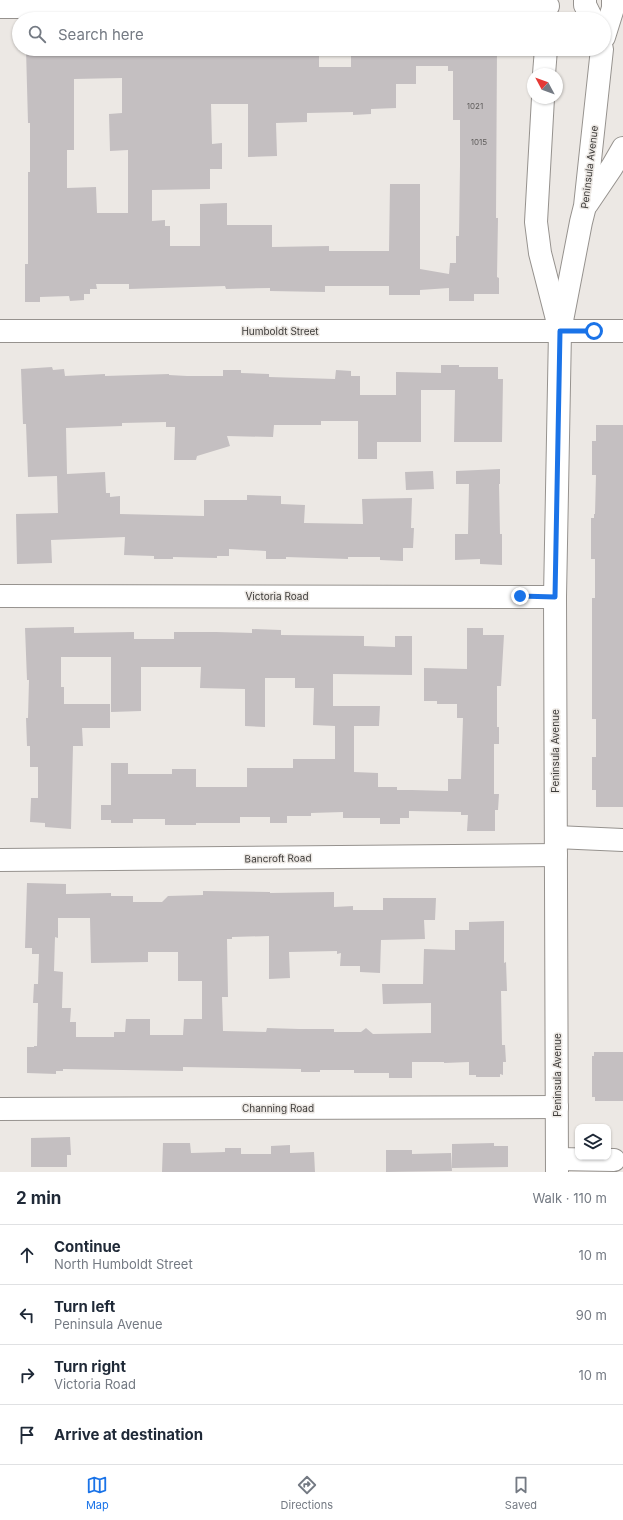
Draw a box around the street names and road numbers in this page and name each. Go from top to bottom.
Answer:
street label: Peninsula Avenue [578,125,600,209]
street label: Humboldt Street [241,325,319,337]
street label: Victoria Road [245,590,309,602]
street label: Peninsula Avenue [549,709,561,793]
street label: Bancroft Road [244,851,312,865]
street label: Peninsula Avenue [551,1033,563,1117]
street label: Channing Road [242,1102,314,1114]

